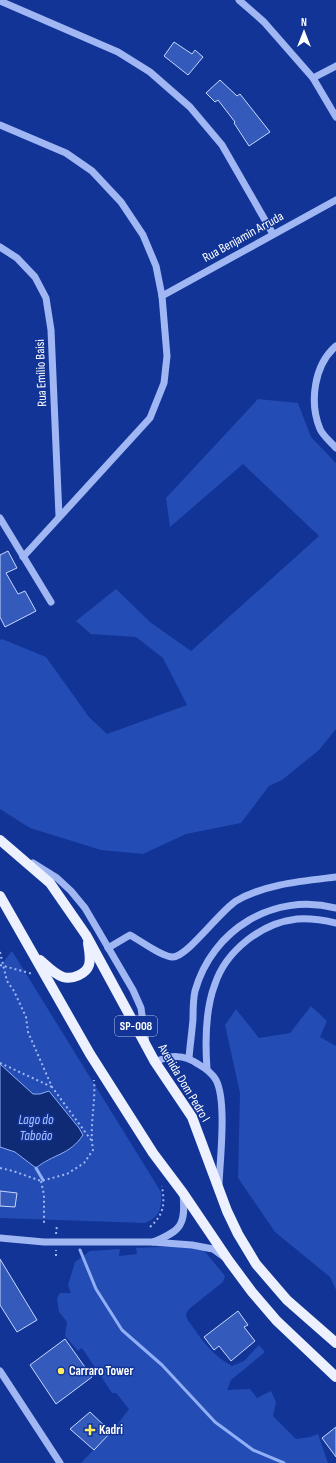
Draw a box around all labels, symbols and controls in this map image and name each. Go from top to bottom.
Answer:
north arrow [284,12,324,52]
text: N [301,16,307,29]
street label: Rua Benjamin Arruda [200,208,286,266]
street label: Rua Emílio Baisi [32,339,50,407]
road number: SP-008 [115,1016,157,1036]
street label: Avenida Dom Pedro I [154,1040,214,1125]
water label: Lago do Taboão [18,1111,54,1144]
place label: Carraro Tower [69,1363,133,1379]
marker: Carraro Tower [56,1366,66,1376]
place label: Kadri [99,1422,123,1438]
marker: Kadri [84,1424,96,1436]

